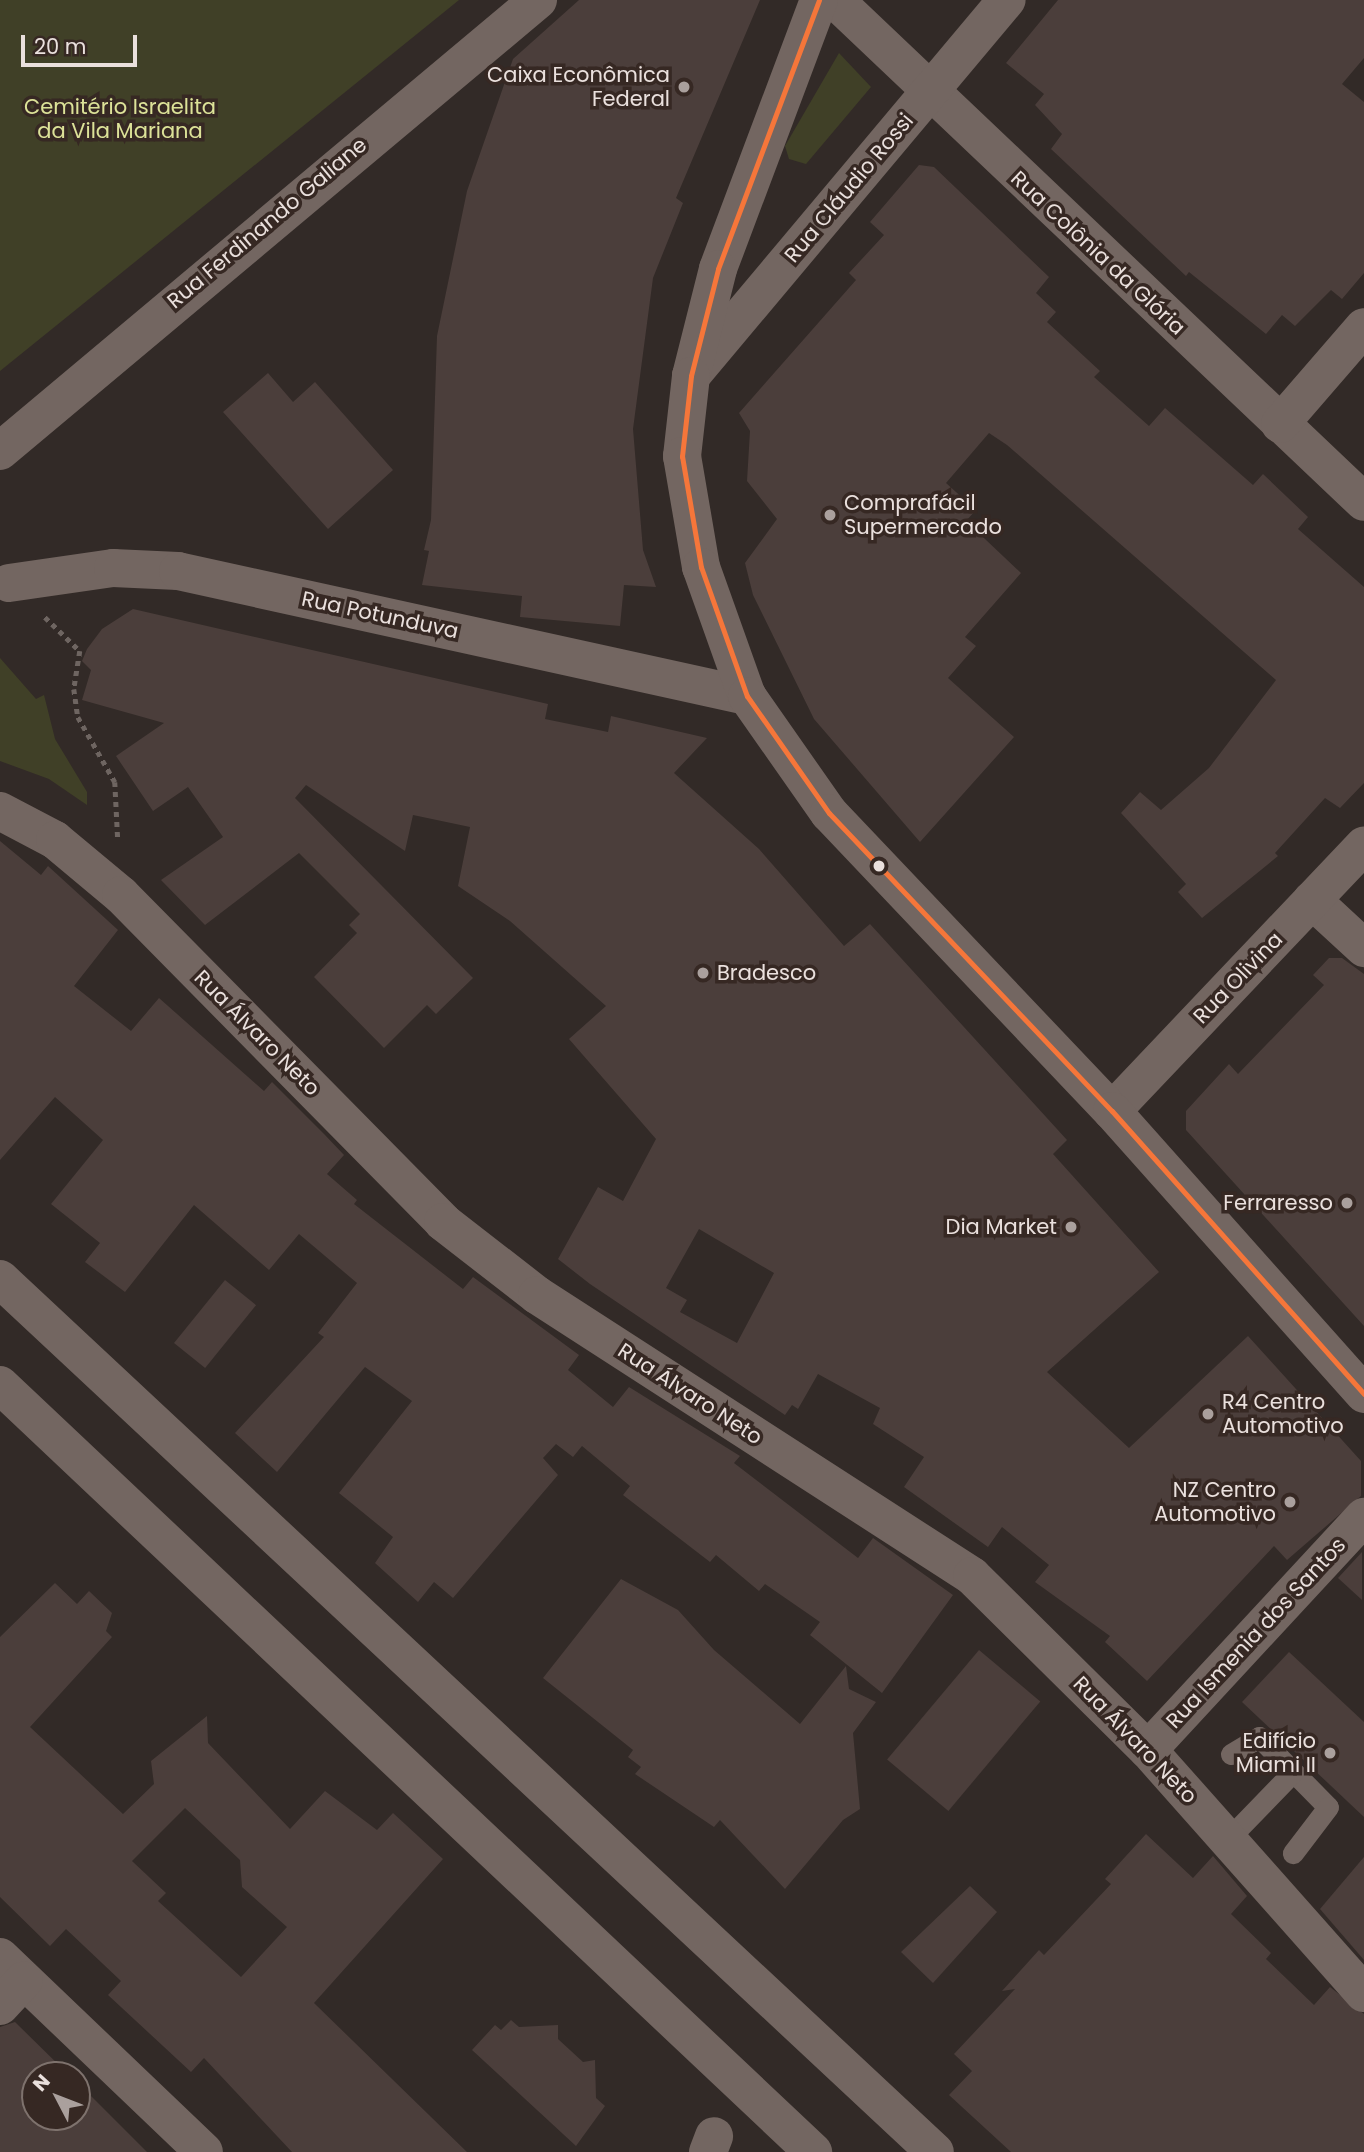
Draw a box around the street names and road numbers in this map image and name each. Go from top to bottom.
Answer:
street label: Rua Cláudio Rossi [779,108,919,268]
street label: Rua Ferdinando Galiane [162,132,372,314]
street label: Rua Colônia da Glória [1006,166,1190,340]
street label: Rua Potunduva [299,586,461,644]
street label: Rua Olivina [1188,927,1288,1029]
street label: Rua Álvaro Neto [189,965,325,1101]
street label: Rua Álvaro Neto [613,1338,767,1450]
street label: Rua Ismenia dos Santos [1161,1532,1351,1734]
street label: Rua Álvaro Neto [1068,1671,1202,1809]

